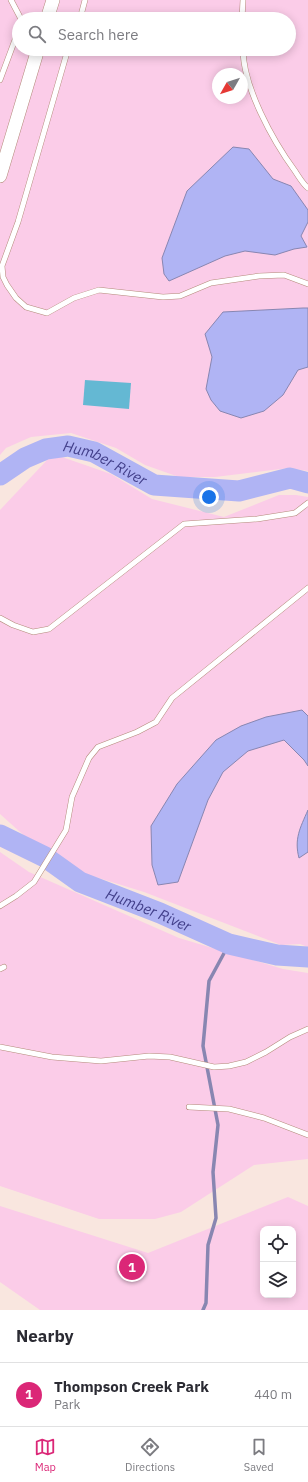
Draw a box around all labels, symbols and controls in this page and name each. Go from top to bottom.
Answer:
search box [12,12,296,56]
icon: search [26,23,48,45]
text: Search here [58,25,138,44]
north arrow [212,68,248,104]
water label: Humber River [62,436,151,489]
your location [199,487,219,507]
water label: Humber River [103,884,195,936]
map controls [260,1226,296,1298]
button: locate [260,1226,296,1262]
pin: 1 [119,1252,145,1282]
button: layers [260,1262,296,1298]
text: Nearby [16,1325,74,1347]
text: Thompson Creek Park [54,1377,209,1396]
text: 1 [25,1386,33,1403]
text: 440 m [254,1386,292,1403]
text: Park [54,1396,80,1413]
tab: Map [34,1436,56,1474]
tab: Directions [125,1436,175,1474]
tab: Saved [244,1436,274,1474]

